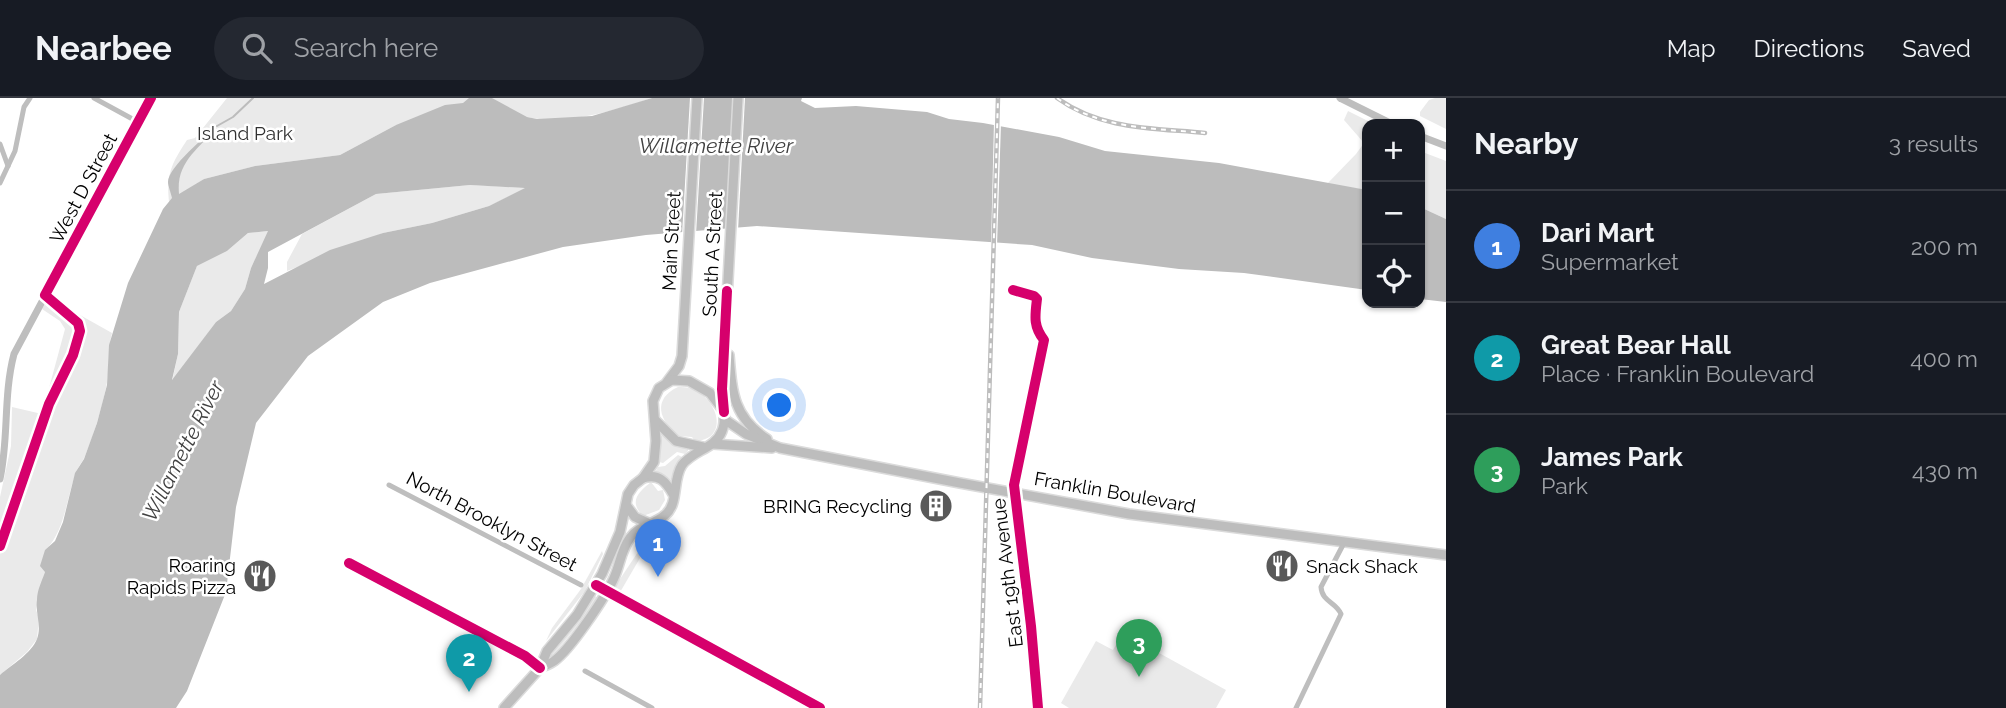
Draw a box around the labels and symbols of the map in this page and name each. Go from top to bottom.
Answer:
park label: Island Park [197,122,293,144]
street label: West D Street [45,129,121,247]
water label: Willamette River [639,133,794,158]
street label: Main Street [657,190,685,291]
street label: South A Street [698,190,726,317]
water label: Willamette River [136,376,229,525]
your location [762,388,796,422]
street label: North Brooklyn Street [403,467,582,576]
street label: Franklin Boulevard [1033,467,1197,517]
building icon: BRING Recycling [917,487,955,525]
place label: BRING Recycling [763,495,912,517]
street label: East 19th Avenue [987,497,1027,649]
pin: 1 [635,519,681,577]
restaurant icon: Snack Shack [1263,547,1301,585]
place label: Roaring Rapids Pizza [127,554,236,598]
place label: Snack Shack [1306,555,1418,577]
restaurant icon: Roaring Rapids Pizza [241,557,279,595]
pin: 3 [1116,619,1162,677]
pin: 2 [446,634,492,692]

